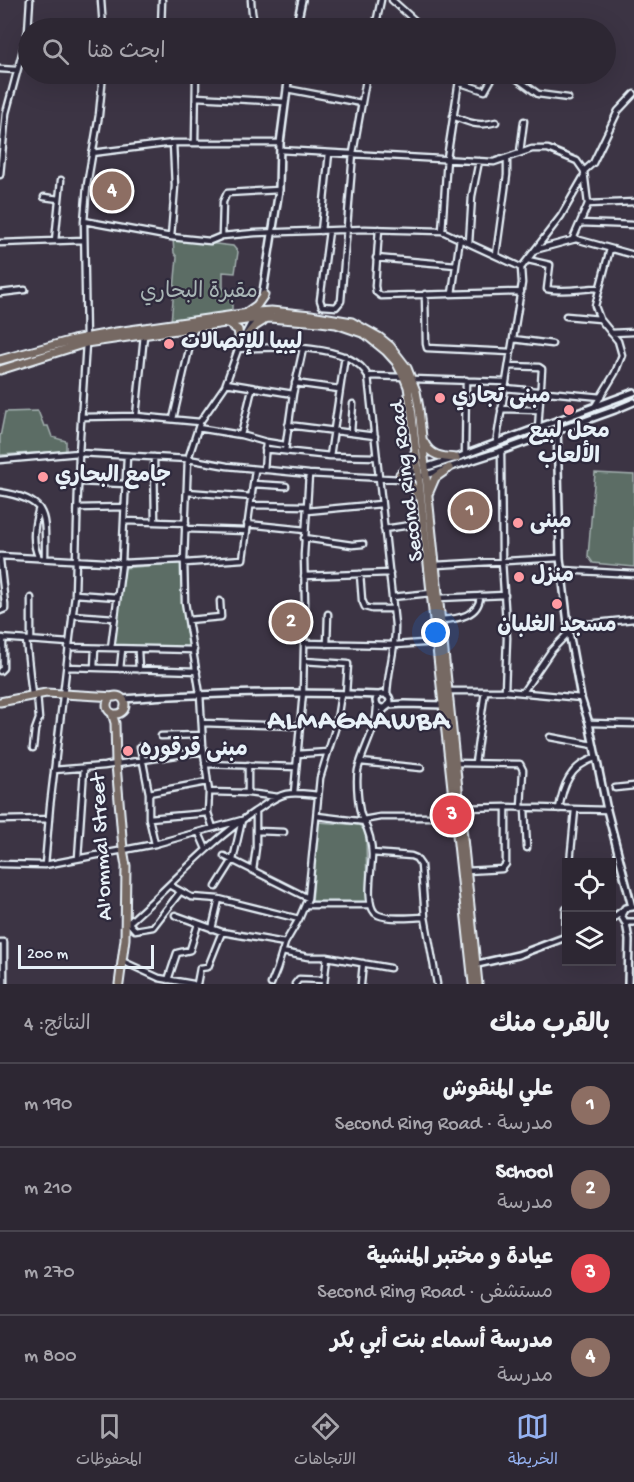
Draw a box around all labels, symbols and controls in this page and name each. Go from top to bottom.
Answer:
search box [18,18,616,84]
icon: search [39,35,72,68]
text: ابحث هنا [87,40,166,66]
pin: 4 [92,168,132,213]
park label: مقبرة البحاري [140,280,258,306]
place label: ليبيا للإتصالات [181,331,302,357]
marker: ليبيا للإتصالات [162,337,176,351]
place label: مبنى تجاري [452,385,551,411]
marker: مبنى تجاري [433,391,447,405]
street label: Second Ring Road [385,397,431,563]
marker: محل لبيع الألعاب [562,403,576,417]
place label: محل لبيع الألعاب [528,420,610,471]
place label: جامع البحاري [55,464,171,490]
marker: جامع البحاري [36,470,50,484]
pin: 1 [450,488,490,534]
place label: مبنى [530,510,572,536]
marker: مبنى [511,516,525,530]
place label: منزل [531,564,574,590]
marker: منزل [512,570,526,584]
marker: مسجد الغلبان [550,597,564,611]
pin: 2 [272,600,310,644]
place label: مسجد الغلبان [497,614,617,640]
your location [421,618,450,647]
district label: ALMAGAAWBA [266,706,452,739]
place label: مبنى قرقوره [140,736,248,764]
marker: مبنى قرقوره [121,744,135,758]
street label: Al'ommal Street [86,771,120,921]
pin: 3 [432,792,472,838]
map controls [562,858,616,966]
button: locate [562,858,616,912]
button: layers [562,912,616,966]
scale bar [18,942,154,970]
text: 200 m [27,946,68,965]
text: بالقرب منك [490,1011,610,1042]
text: النتائج: 4 [24,1014,91,1037]
text: علي المنقوش [443,1078,553,1104]
text: 190 m [24,1094,72,1117]
text: 1 [586,1094,595,1117]
text: مدرسة · Second Ring Road [335,1114,553,1137]
text: School [496,1160,553,1186]
text: 210 m [24,1178,72,1201]
text: 2 [586,1178,595,1201]
text: مدرسة [497,1193,553,1216]
text: عيادة و مختبر المنشية [367,1246,553,1272]
text: 270 m [24,1262,75,1285]
text: 3 [585,1262,596,1285]
text: مستشفى · Second Ring Road [317,1282,553,1305]
text: مدرسة أسماء بنت أبي بكر [331,1330,553,1356]
text: 800 m [24,1346,77,1369]
text: 4 [586,1346,595,1369]
text: مدرسة [497,1366,553,1389]
tab: المحفوظات [76,1410,142,1473]
tab: الاتجاهات [294,1410,356,1473]
tab: الخريطة [508,1410,558,1473]

